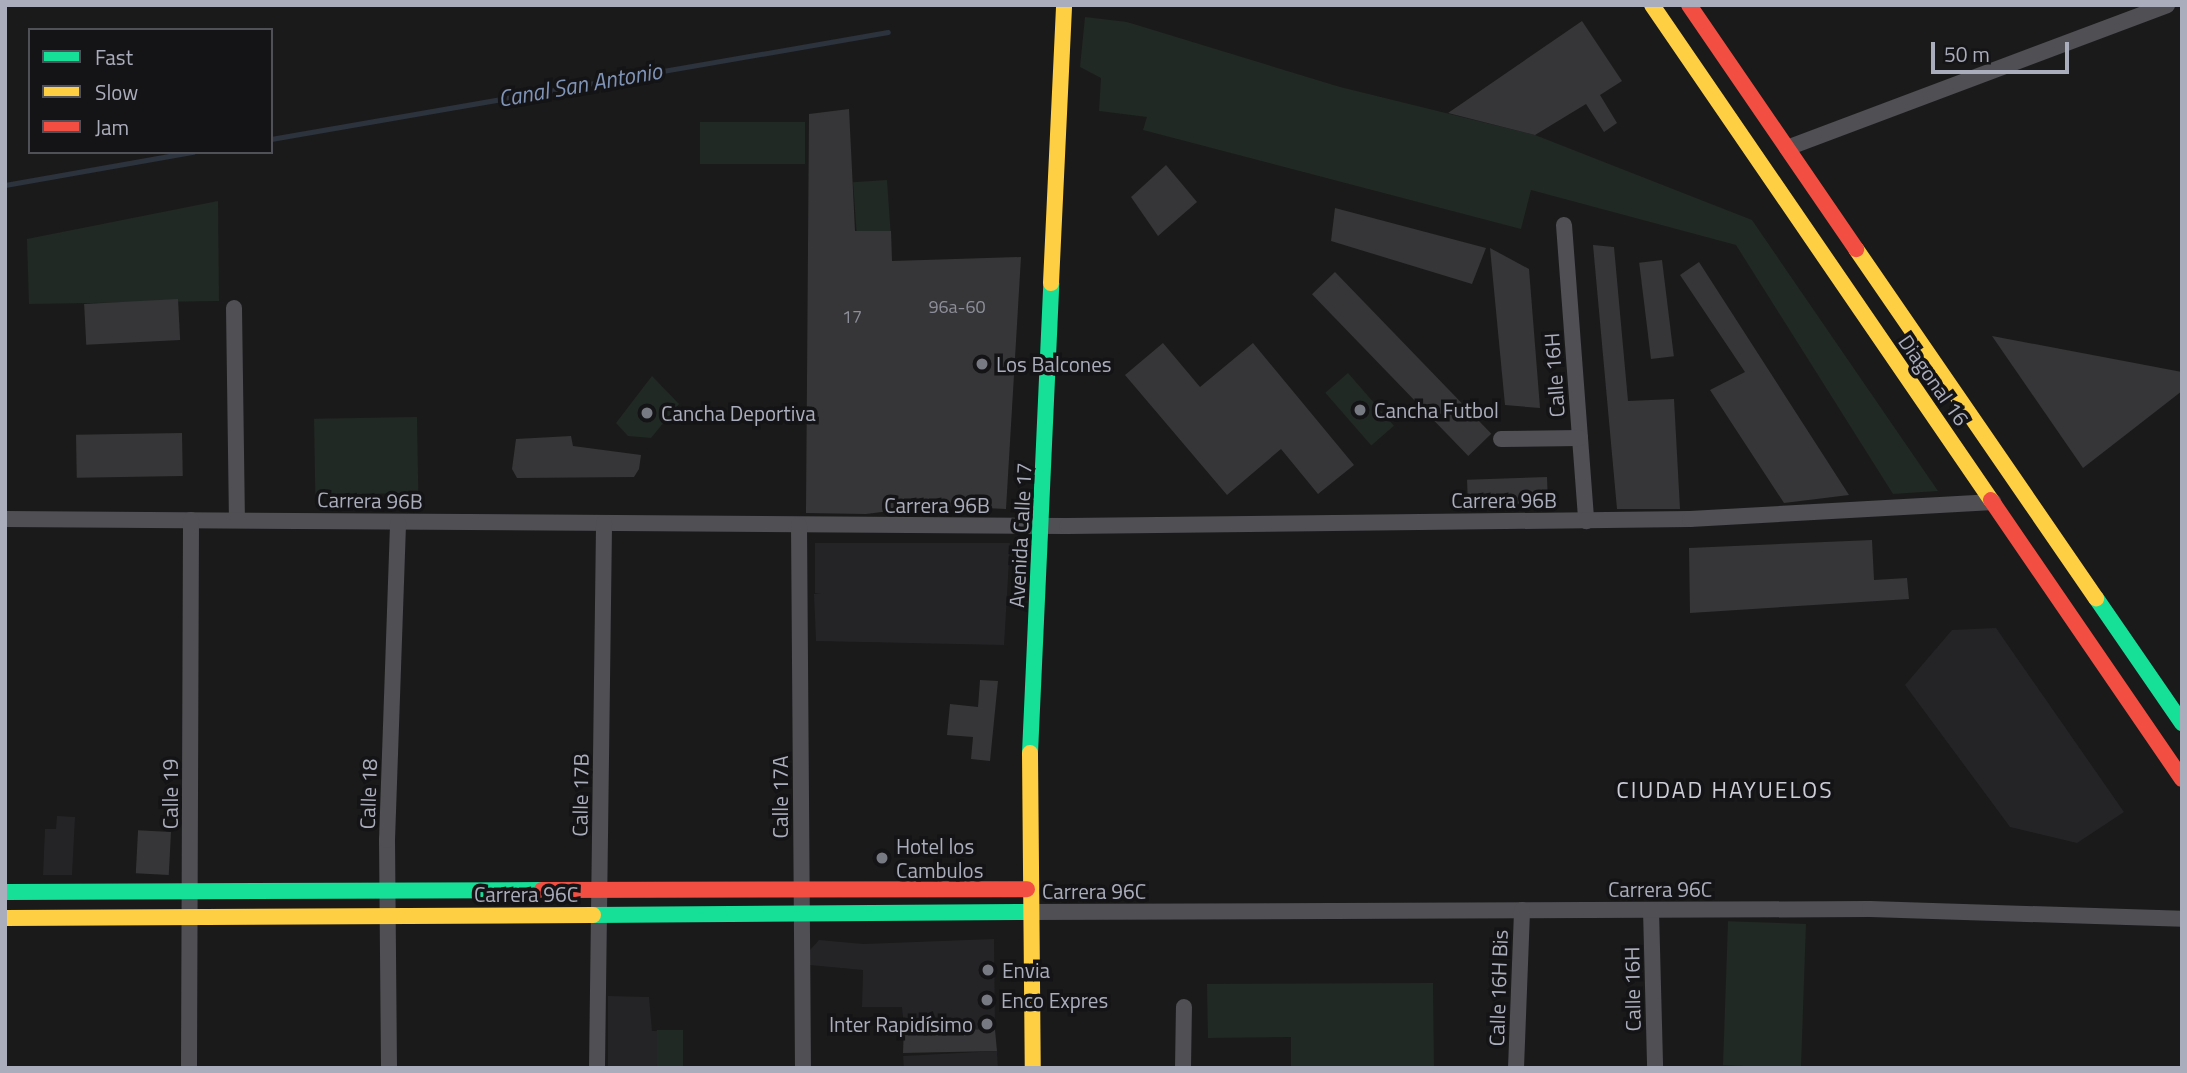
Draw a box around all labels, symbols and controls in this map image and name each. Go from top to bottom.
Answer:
legend [28,28,273,154]
scale bar [1935,28,2073,72]
text: 50 m [1944,38,1990,70]
text: Fast [95,41,133,73]
water label: Canal San Antonio [496,57,664,113]
text: Slow [95,76,138,108]
text: Jam [95,111,129,143]
house number: 96a-60 [928,296,986,318]
house number: 17 [842,306,862,328]
street label: Diagonal 16 [1893,330,1975,430]
street label: Calle 16H [1538,332,1570,418]
place label: Los Balcones [996,351,1111,377]
marker: Los Balcones [974,356,990,372]
place label: Cancha Futbol [1374,397,1499,423]
place label: Cancha Deportiva [661,400,816,426]
marker: Cancha Futbol [1352,402,1368,418]
marker: Cancha Deportiva [639,405,655,421]
street label: Avenida Calle 17 [1004,462,1036,608]
street label: Carrera 96B [317,486,423,514]
street label: Carrera 96B [1451,487,1557,513]
street label: Carrera 96B [884,492,990,518]
street label: Calle 17B [567,753,593,837]
street label: Calle 17A [767,756,793,838]
street label: Calle 18 [354,758,382,830]
street label: Calle 19 [157,759,183,829]
district label: CIUDAD HAYUELOS [1618,776,1832,804]
place label: Hotel los Cambulos [896,833,983,883]
marker: Hotel los Cambulos [874,850,890,866]
street label: Carrera 96C [1608,876,1712,902]
street label: Carrera 96C [1042,878,1146,904]
street label: Carrera 96C [474,881,578,907]
street label: Calle 16H Bis [1483,929,1513,1047]
street label: Calle 16H [1619,947,1645,1031]
place label: Envia [1002,957,1050,983]
marker: Envia [980,962,996,978]
place label: Enco Expres [1001,987,1108,1013]
marker: Enco Expres [979,992,995,1008]
place label: Inter Rapidísimo [829,1011,973,1037]
marker: Inter Rapidísimo [979,1016,995,1032]

